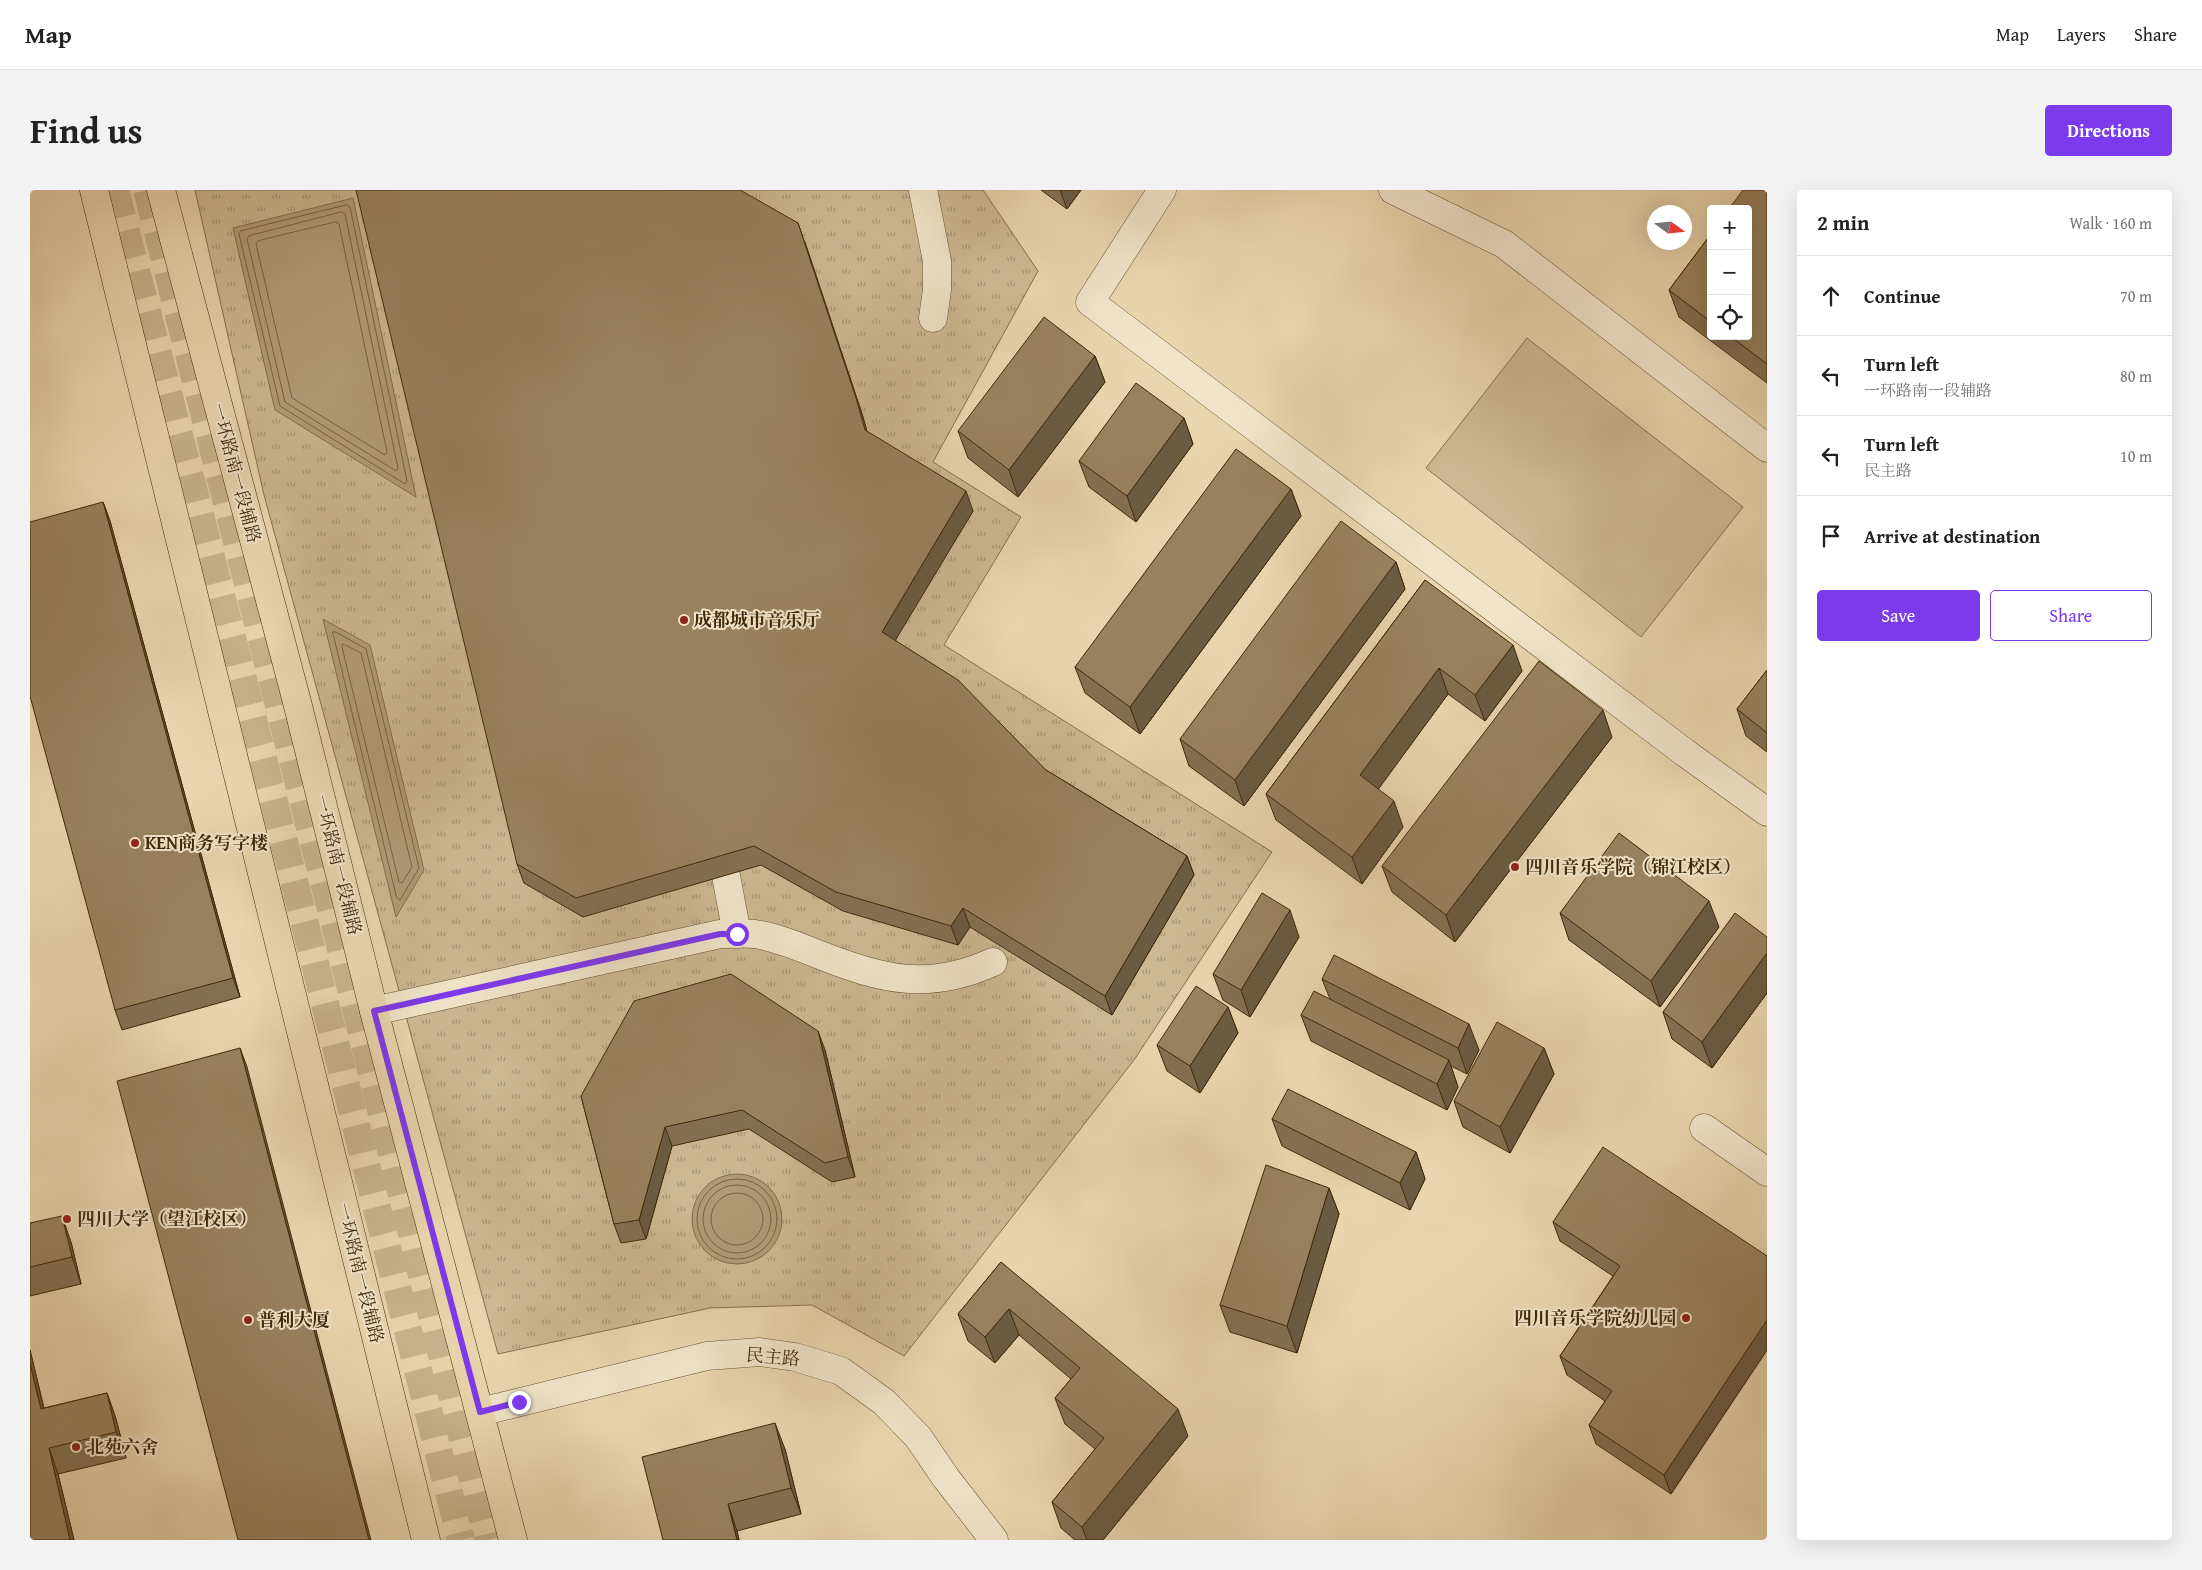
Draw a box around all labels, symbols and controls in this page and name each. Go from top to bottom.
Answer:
text: Map [25,17,72,52]
text: Map [1996,21,2029,48]
text: Layers [2057,21,2106,48]
text: Share [2134,21,2177,48]
text: Find us [30,105,143,156]
button: Directions [2045,105,2172,156]
north arrow [1647,205,1692,250]
map controls [1707,205,1752,340]
button: + [1707,205,1752,250]
text: 2 min [1817,207,1869,238]
text: Walk · 160 m [2069,211,2152,235]
button: − [1707,250,1752,295]
icon: ahead [1817,282,1845,310]
text: Continue [1864,282,1941,310]
text: 70 m [2120,284,2152,308]
button: locate [1707,295,1752,340]
text: Turn left [1864,350,1939,378]
icon: left [1817,362,1845,390]
text: 80 m [2120,364,2152,388]
text: 一环路南一段辅路 [1864,378,1992,402]
street label: 一环路南一段辅路 [205,400,268,546]
text: Turn left [1864,430,1939,458]
icon: left [1817,442,1845,470]
text: 10 m [2120,444,2152,468]
text: 民主路 [1864,458,1912,482]
icon: arrive [1817,522,1845,550]
text: Arrive at destination [1864,522,2040,550]
button: Save [1817,590,1980,641]
button: Share [1990,590,2152,641]
place label: 成都城市音乐厅 [694,606,820,633]
marker: 成都城市音乐厅 [678,614,690,626]
street label: 一环路南一段辅路 [308,792,369,938]
place label: KEN商务写字楼 [145,829,268,856]
marker: KEN商务写字楼 [129,837,141,849]
place label: 四川音乐学院（锦江校区） [1525,853,1741,880]
marker: 四川音乐学院（锦江校区） [1509,861,1521,873]
route start [726,923,749,946]
street label: 一环路南一段辅路 [330,1200,391,1346]
place label: 四川大学（望江校区） [77,1205,257,1232]
marker: 四川大学（望江校区） [61,1213,73,1225]
place label: 四川音乐学院幼儿园 [1514,1304,1676,1331]
place label: 普利大厦 [258,1306,330,1333]
marker: 四川音乐学院幼儿园 [1680,1312,1692,1324]
marker: 普利大厦 [242,1314,254,1326]
street label: 民主路 [745,1341,801,1372]
route end [508,1391,531,1414]
place label: 北苑六舍 [86,1433,158,1460]
marker: 北苑六舍 [70,1441,82,1453]

